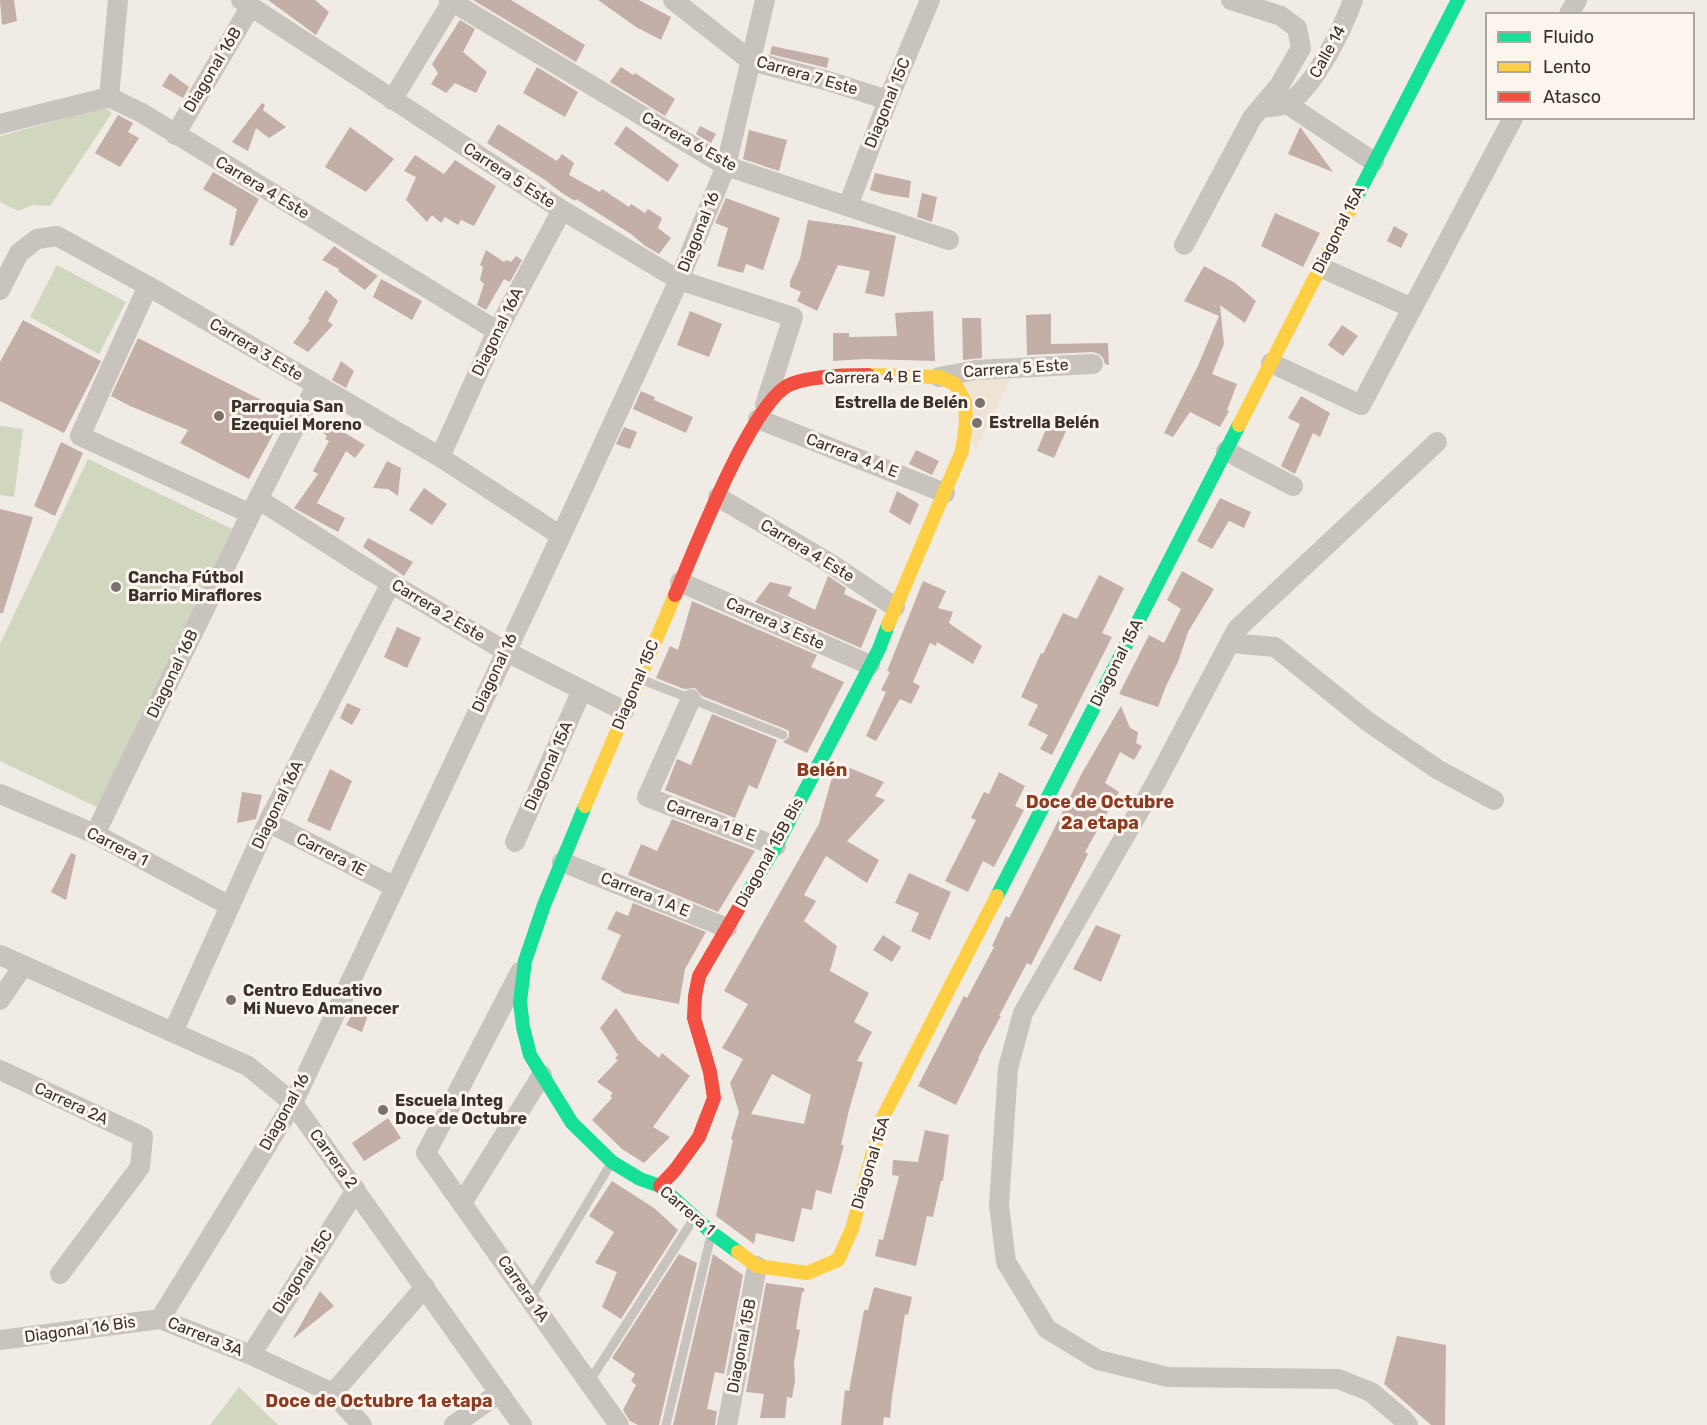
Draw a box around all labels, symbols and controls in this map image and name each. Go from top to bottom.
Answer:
legend [1485,12,1695,120]
street label: Calle 14 [1306,22,1350,82]
street label: Diagonal 16B [180,24,246,116]
text: Fluido [1543,26,1594,48]
street label: Carrera 7 Este [754,52,860,100]
street label: Diagonal 15C [861,55,915,151]
text: Lento [1543,56,1591,78]
text: Atasco [1543,86,1601,108]
street label: Carrera 6 Este [638,108,740,176]
street label: Carrera 5 Este [459,139,559,213]
street label: Carrera 4 Este [212,152,312,224]
street label: Diagonal 15A [1309,183,1369,277]
street label: Diagonal 16 [674,189,724,275]
street label: Diagonal 16A [468,285,528,379]
street label: Carrera 3 Este [206,315,306,385]
street label: Carrera 5 Este [963,356,1069,382]
street label: Carrera 4 B E [824,368,922,388]
place label: Estrella de Belén [835,393,968,413]
marker: Estrella de Belén [973,396,987,410]
place label: Parroquia San Ezequiel Moreno [231,397,362,435]
marker: Parroquia San Ezequiel Moreno [212,409,226,423]
place label: Estrella Belén [989,413,1099,433]
marker: Estrella Belén [970,416,984,430]
street label: Carrera 4 A E [803,430,901,482]
street label: Carrera 4 Este [757,515,857,587]
place label: Cancha Fútbol Barrio Miraflores [128,568,262,606]
street label: Carrera 2 Este [388,576,488,646]
marker: Cancha Fútbol Barrio Miraflores [109,580,123,594]
street label: Carrera 3 Este [723,594,827,654]
street label: Diagonal 15A [1087,616,1147,710]
street label: Diagonal 16B [143,627,203,721]
street label: Diagonal 16 [468,630,522,716]
street label: Diagonal 15C [608,637,664,733]
street label: Diagonal 15A [521,718,577,814]
street label: Diagonal 16A [248,758,308,852]
district label: Belén [797,760,847,782]
district label: Doce de Octubre 2a etapa [1026,792,1174,834]
street label: Diagonal 15B Bis [732,795,808,911]
street label: Carrera 1 B E [663,796,759,846]
street label: Carrera 1 [83,823,151,871]
street label: Carrera 1E [293,829,369,881]
street label: Carrera 1 A E [598,868,692,922]
place label: Centro Educativo Mi Nuevo Amanecer [243,981,399,1019]
marker: Centro Educativo Mi Nuevo Amanecer [224,993,238,1007]
street label: Diagonal 16 [256,1070,314,1154]
street label: Carrera 2A [31,1079,111,1129]
place label: Escuela Integ Doce de Octubre [395,1091,527,1129]
marker: Escuela Integ Doce de Octubre [376,1103,390,1117]
street label: Diagonal 15A [848,1114,894,1212]
street label: Carrera 2 [305,1126,361,1192]
street label: Carrera 1 [656,1182,718,1240]
street label: Diagonal 15C [269,1227,337,1317]
street label: Carrera 1A [493,1252,553,1326]
street label: Diagonal 15B [723,1297,761,1395]
street label: Diagonal 16 Bis [23,1313,137,1347]
street label: Carrera 3A [165,1313,245,1361]
district label: Doce de Octubre 1a etapa [265,1391,493,1413]

